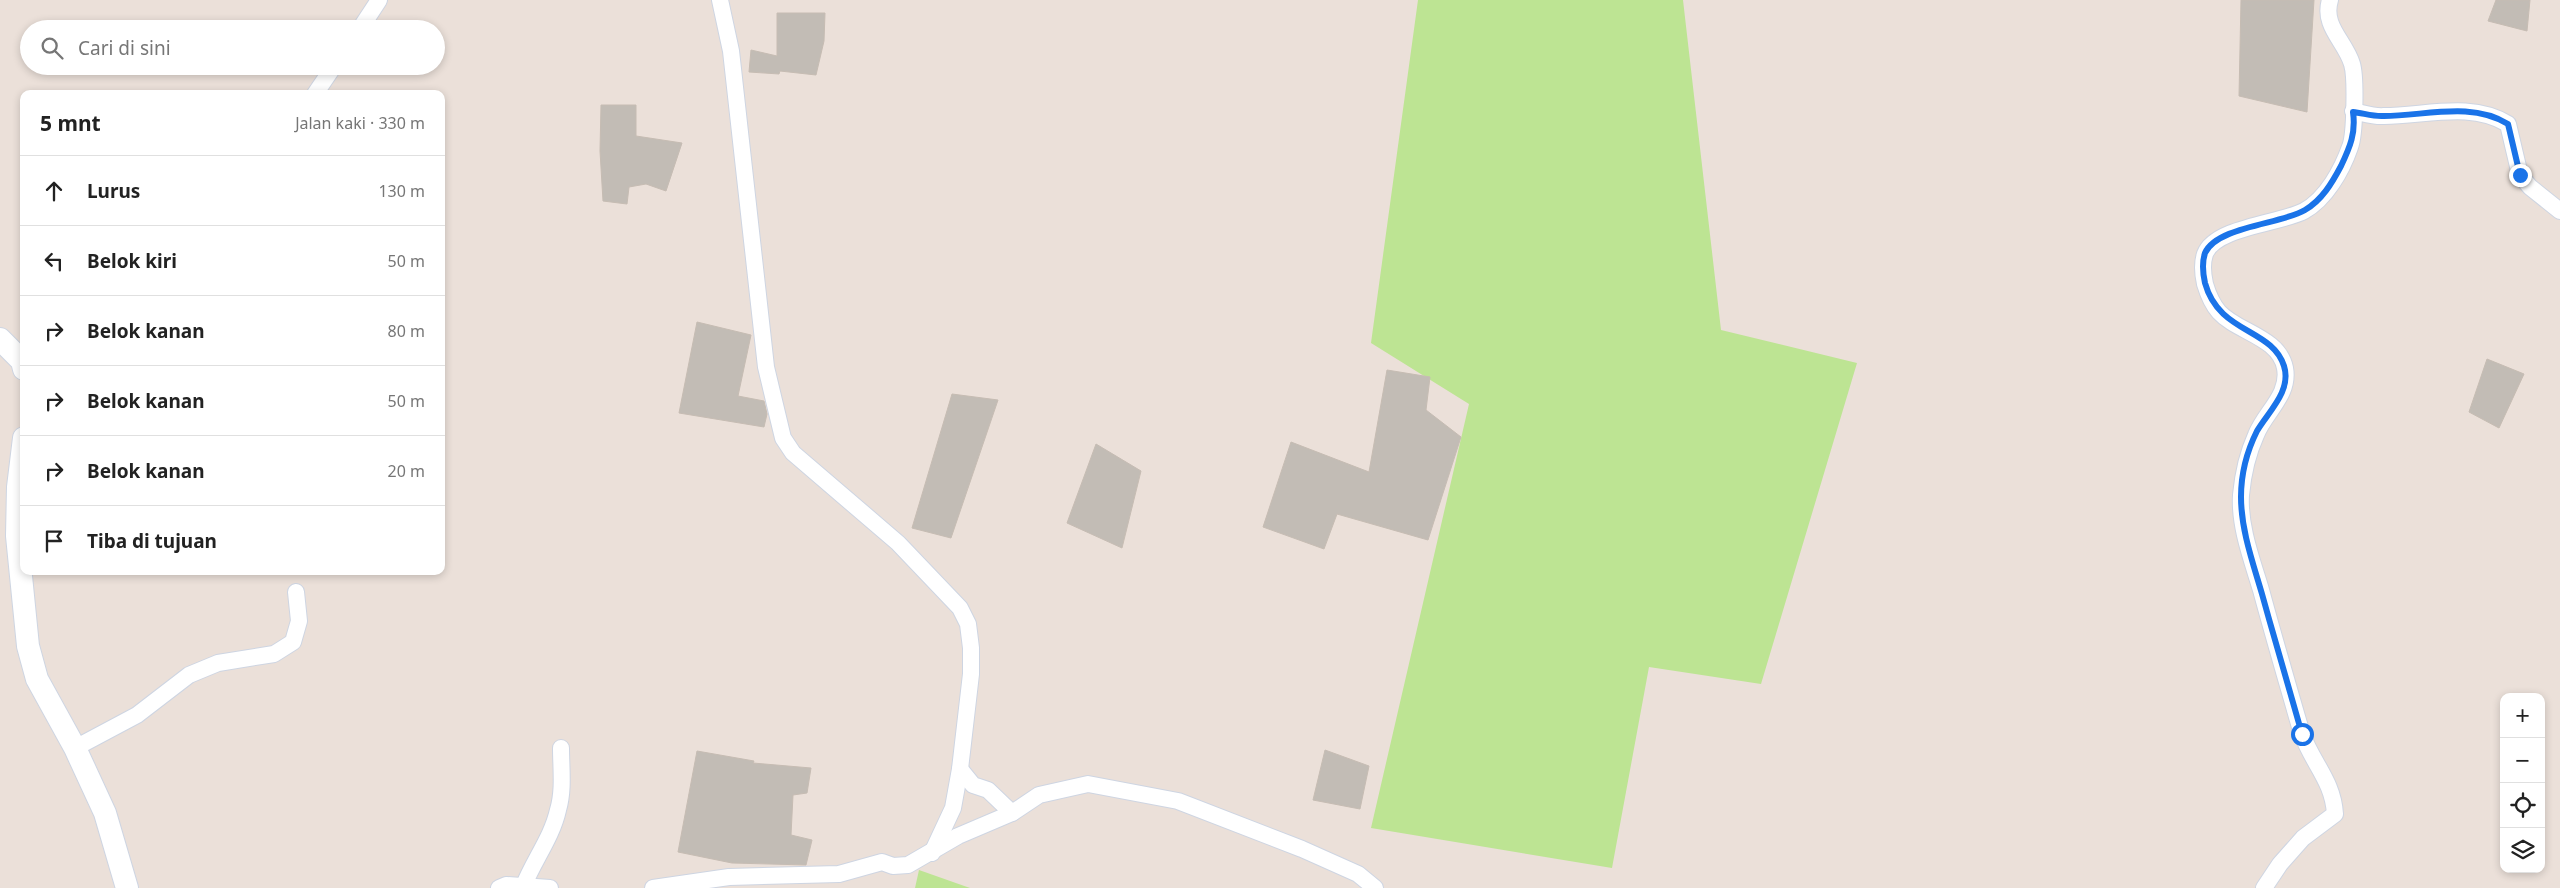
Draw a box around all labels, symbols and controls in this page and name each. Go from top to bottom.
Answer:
search box [20,20,445,75]
icon: search [38,34,66,62]
text: Cari di sini [78,35,171,61]
text: 5 mnt [40,109,101,137]
text: Jalan kaki · 330 m [295,112,425,134]
route end [2509,164,2532,187]
icon: ahead [40,177,68,205]
text: Lurus [87,178,140,204]
text: 130 m [378,180,425,202]
icon: left [40,247,68,275]
text: Belok kiri [87,248,177,274]
text: 50 m [388,250,425,272]
icon: right [40,317,68,345]
text: Belok kanan [87,318,204,344]
text: 80 m [388,320,425,342]
icon: right [40,387,68,415]
text: Belok kanan [87,388,204,414]
text: 50 m [388,390,425,412]
icon: right [40,457,68,485]
text: Belok kanan [87,458,204,484]
text: 20 m [388,460,425,482]
icon: arrive [40,527,68,555]
text: Tiba di tujuan [87,528,217,554]
map controls [2500,693,2545,873]
button: + [2500,693,2545,738]
route start [2291,723,2314,746]
button: − [2500,738,2545,783]
button: locate [2500,783,2545,828]
button: layers [2500,828,2545,873]

